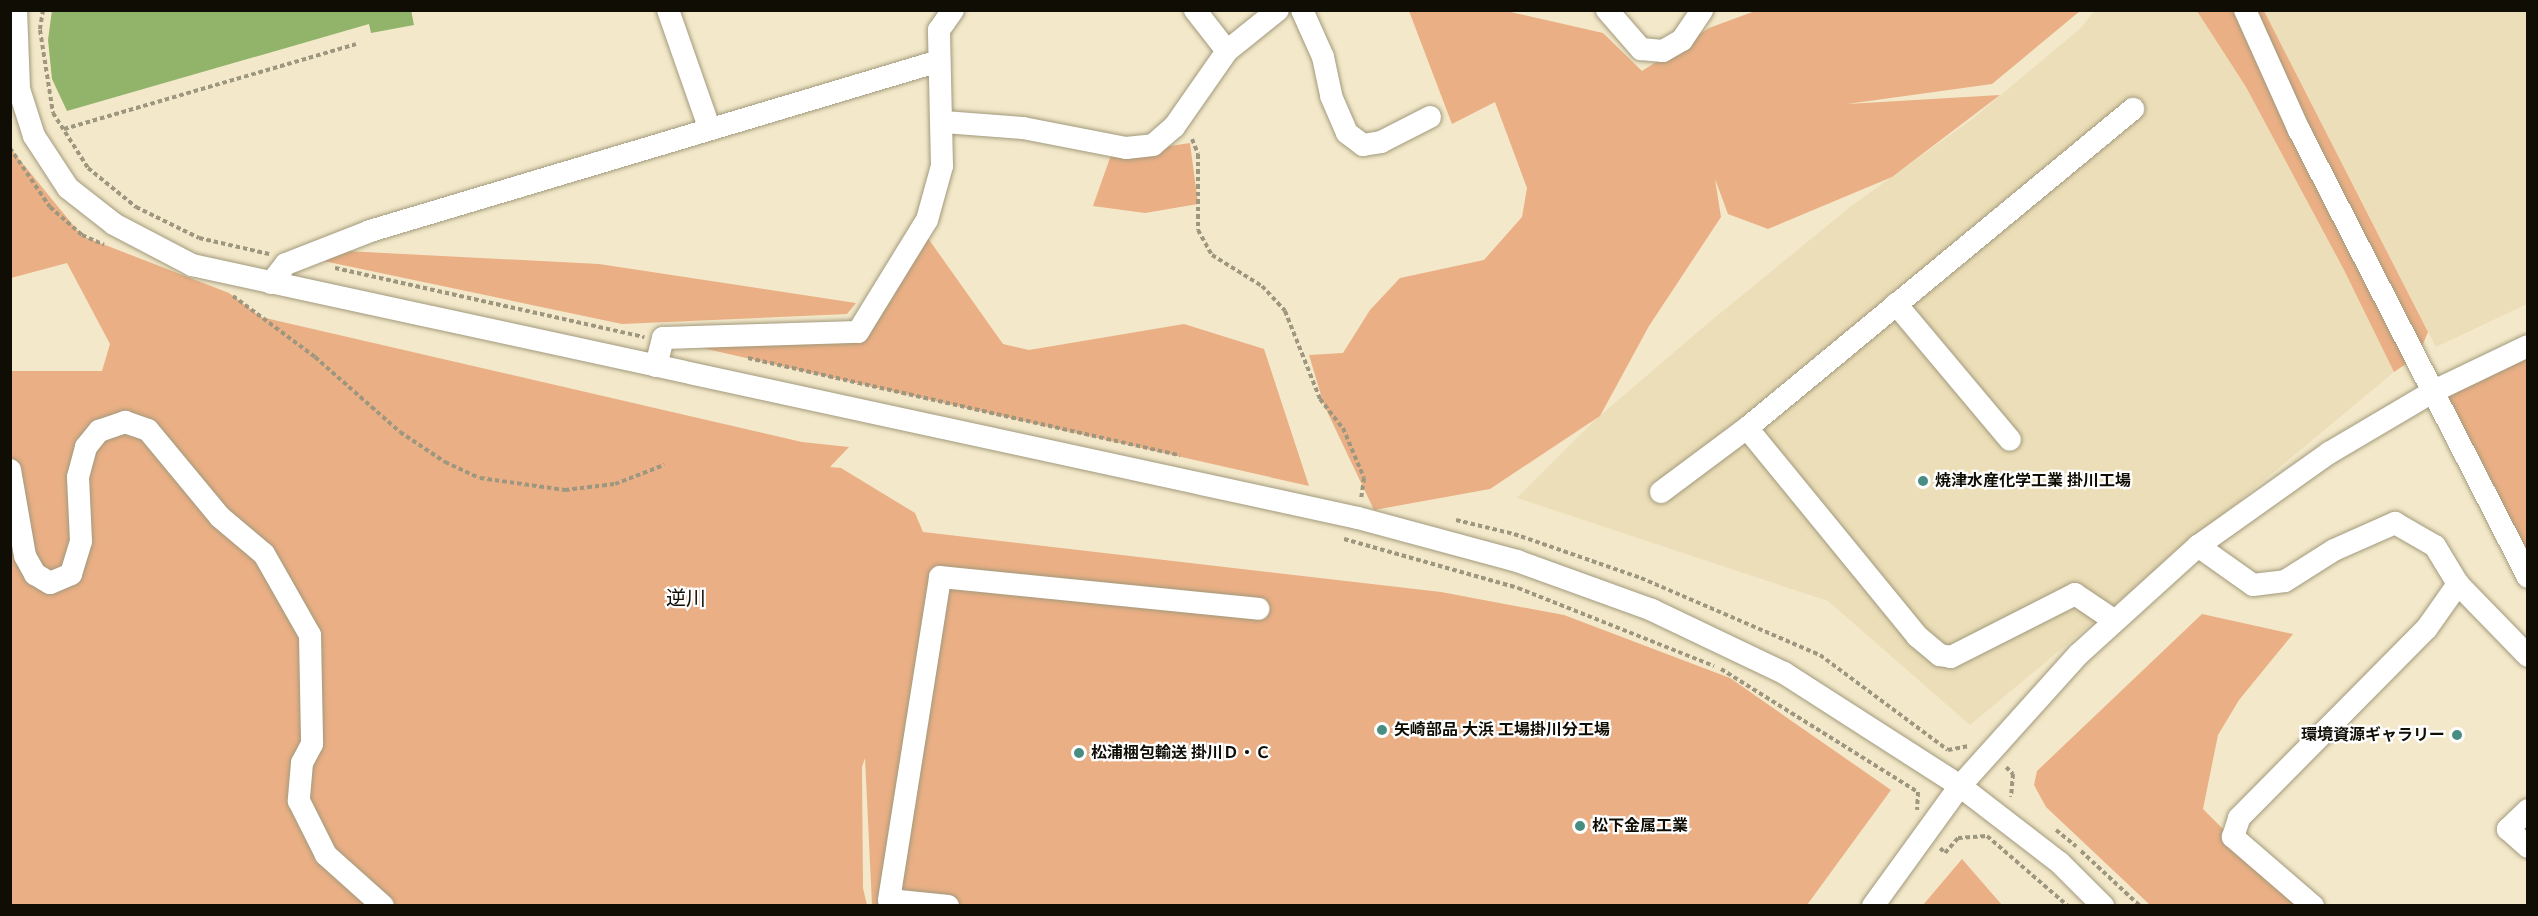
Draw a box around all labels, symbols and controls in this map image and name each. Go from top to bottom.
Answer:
place label: 焼津水産化学工業 掛川工場 [1935,471,2131,491]
marker: 焼津水産化学工業 掛川工場 [1916,474,1930,488]
district label: 逆川 [666,586,706,610]
place label: 矢崎部品 大浜 工場掛川分工場 [1394,720,1610,740]
marker: 矢崎部品 大浜 工場掛川分工場 [1375,723,1389,737]
place label: 環境資源ギャラリー [2301,725,2445,745]
marker: 環境資源ギャラリー [2450,728,2464,742]
place label: 松浦梱包輸送 掛川Ｄ・Ｃ [1091,743,1271,763]
marker: 松浦梱包輸送 掛川Ｄ・Ｃ [1072,746,1086,760]
place label: 松下金属工業 [1592,816,1688,836]
marker: 松下金属工業 [1573,819,1587,833]

